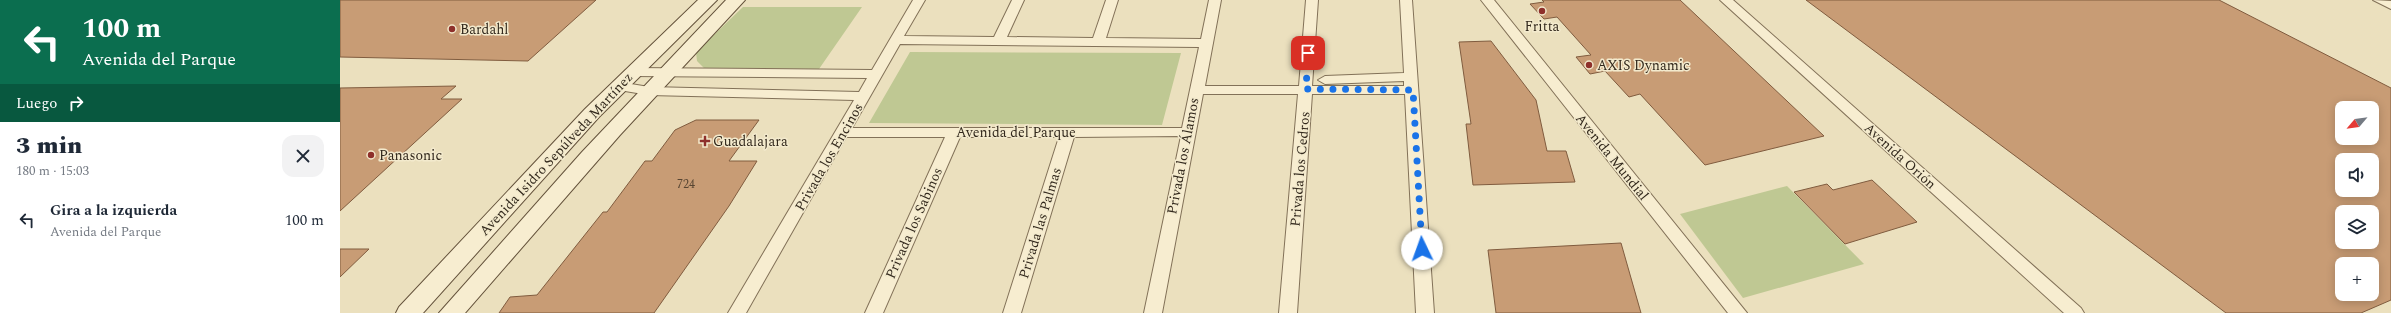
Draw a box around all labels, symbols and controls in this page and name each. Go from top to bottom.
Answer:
marker: Fritta [1537,6,1547,16]
text: 100 m [82,7,161,50]
icon: left [16,16,68,68]
place label: Fritta [1525,16,1560,37]
place label: Bardahl [460,19,508,40]
marker: Bardahl [447,24,457,34]
pin [1291,36,1325,70]
icon: arrive [1297,42,1319,64]
text: Avenida del Parque [82,46,236,73]
place label: AXIS Dynamic [1597,55,1690,76]
marker: AXIS Dynamic [1584,60,1594,70]
street label: Avenida Isidro Sepúlveda Martínez [474,67,638,241]
text: Luego [16,92,57,115]
icon: right [65,92,87,114]
street label: Privada los Álamos [1161,96,1205,216]
street label: Privada los Encinos [789,99,869,215]
north arrow [2335,101,2379,145]
map controls [2335,101,2379,301]
street label: Avenida Mundial [1570,109,1654,205]
street label: Privada los Cedros [1285,110,1315,228]
street label: Avenida Orión [1859,118,1941,194]
street label: Avenida del Parque [956,122,1076,143]
text: 3 min [16,128,82,164]
place label: Guadalajara [713,131,788,152]
button: close [282,135,324,177]
marker: Guadalajara [700,136,710,146]
place label: Panasonic [379,145,442,166]
marker: Panasonic [366,150,376,160]
button: sound [2335,153,2379,197]
text: 180 m · 15:03 [16,161,89,181]
street label: Privada los Sabinos [880,164,948,282]
street label: Privada las Palmas [1013,165,1067,281]
house number: 724 [677,175,695,194]
text: Gira a la izquierda [50,199,177,222]
button: layers [2335,205,2379,249]
icon: left [16,209,38,231]
text: 100 m [285,209,324,232]
text: Avenida del Parque [50,222,161,242]
position arrow [1401,228,1443,270]
button: + [2335,257,2379,301]

